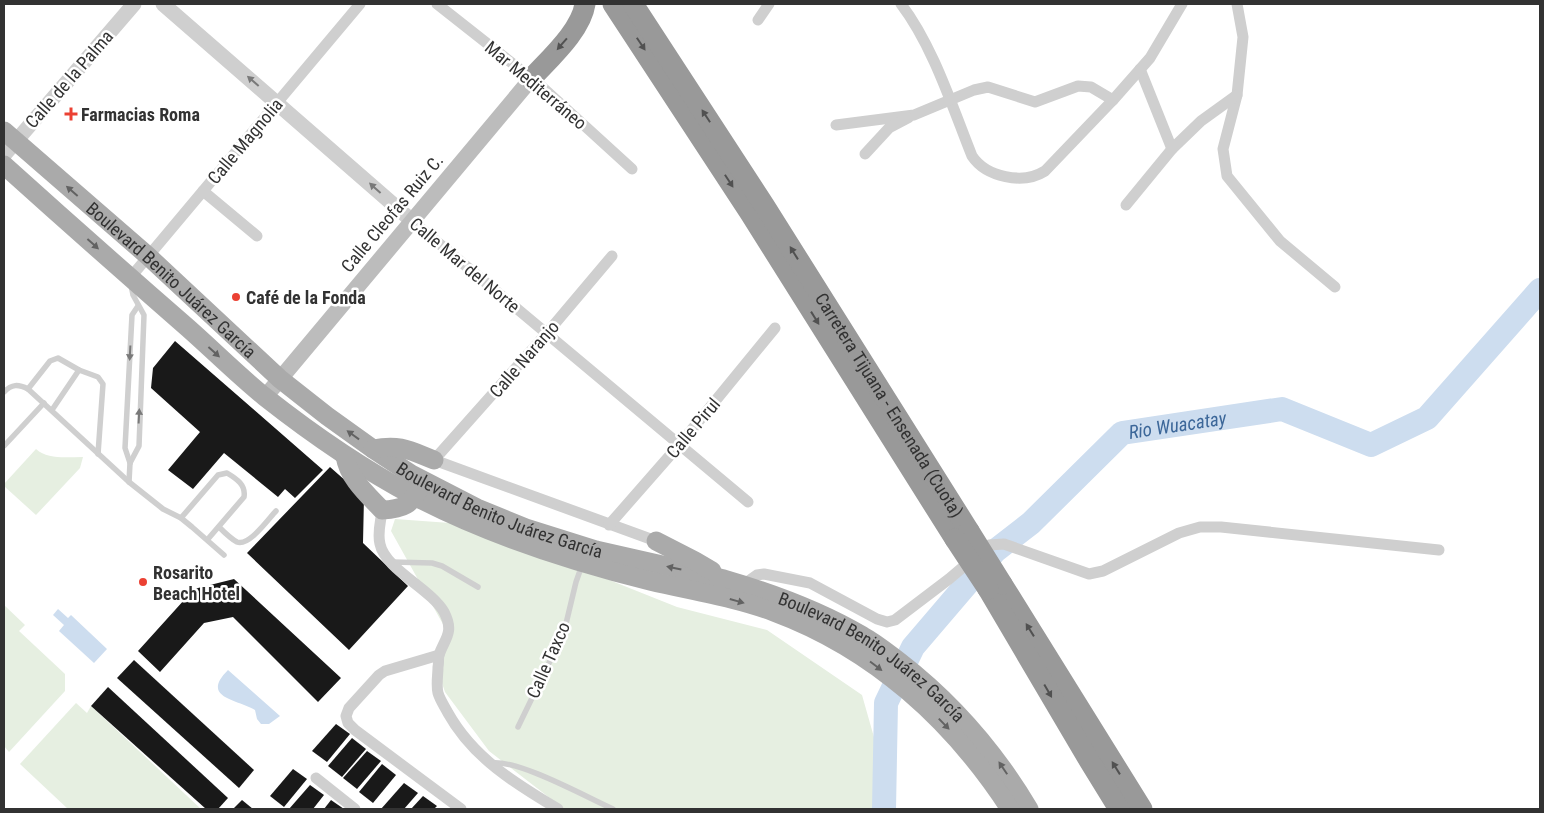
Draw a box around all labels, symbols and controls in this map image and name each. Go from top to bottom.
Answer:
street label: Calle de la Palma [21,26,117,132]
street label: Mar Mediterráneo [481,36,591,134]
one-way arrow [556,37,568,49]
one-way arrow [636,37,645,51]
one-way arrow [246,75,259,86]
street label: Calle Magnolia [203,94,287,188]
place label: Farmacias Roma [81,104,200,125]
marker: Farmacias Roma [65,108,77,120]
one-way arrow [702,109,711,123]
street label: Calle Cleofas Ruiz C. [337,150,447,276]
one-way arrow [724,174,734,187]
one-way arrow [369,182,381,194]
one-way arrow [66,185,79,196]
street label: Boulevard Benito Juárez García [83,197,261,362]
street label: Calle Mar del Norte [406,213,524,317]
one-way arrow [86,238,98,250]
one-way arrow [789,246,799,259]
place label: Café de la Fonda [246,287,366,308]
street label: Carretera Tijuana - Ensenada (Cuota) [811,289,968,521]
marker: Café de la Fonda [230,291,242,303]
one-way arrow [811,311,820,325]
street label: Calle Naranjo [485,316,563,402]
one-way arrow [125,345,133,361]
one-way arrow [208,346,221,357]
street label: Calle Pirul [662,394,724,462]
water label: Rio Wuacatay [1127,406,1229,443]
one-way arrow [136,408,144,424]
one-way arrow [346,430,360,440]
street label: Boulevard Benito Juárez García [393,457,604,562]
place label: Rosarito Beach Hotel [153,562,240,604]
one-way arrow [666,564,681,572]
marker: Rosarito Beach Hotel [137,576,149,588]
street label: Boulevard Benito Juárez García [776,587,970,726]
one-way arrow [730,597,745,605]
street label: Calle Taxco [522,619,574,701]
one-way arrow [1026,623,1035,636]
one-way arrow [869,661,883,671]
one-way arrow [1043,685,1052,698]
one-way arrow [938,718,950,730]
one-way arrow [1111,761,1121,775]
one-way arrow [998,762,1008,775]

